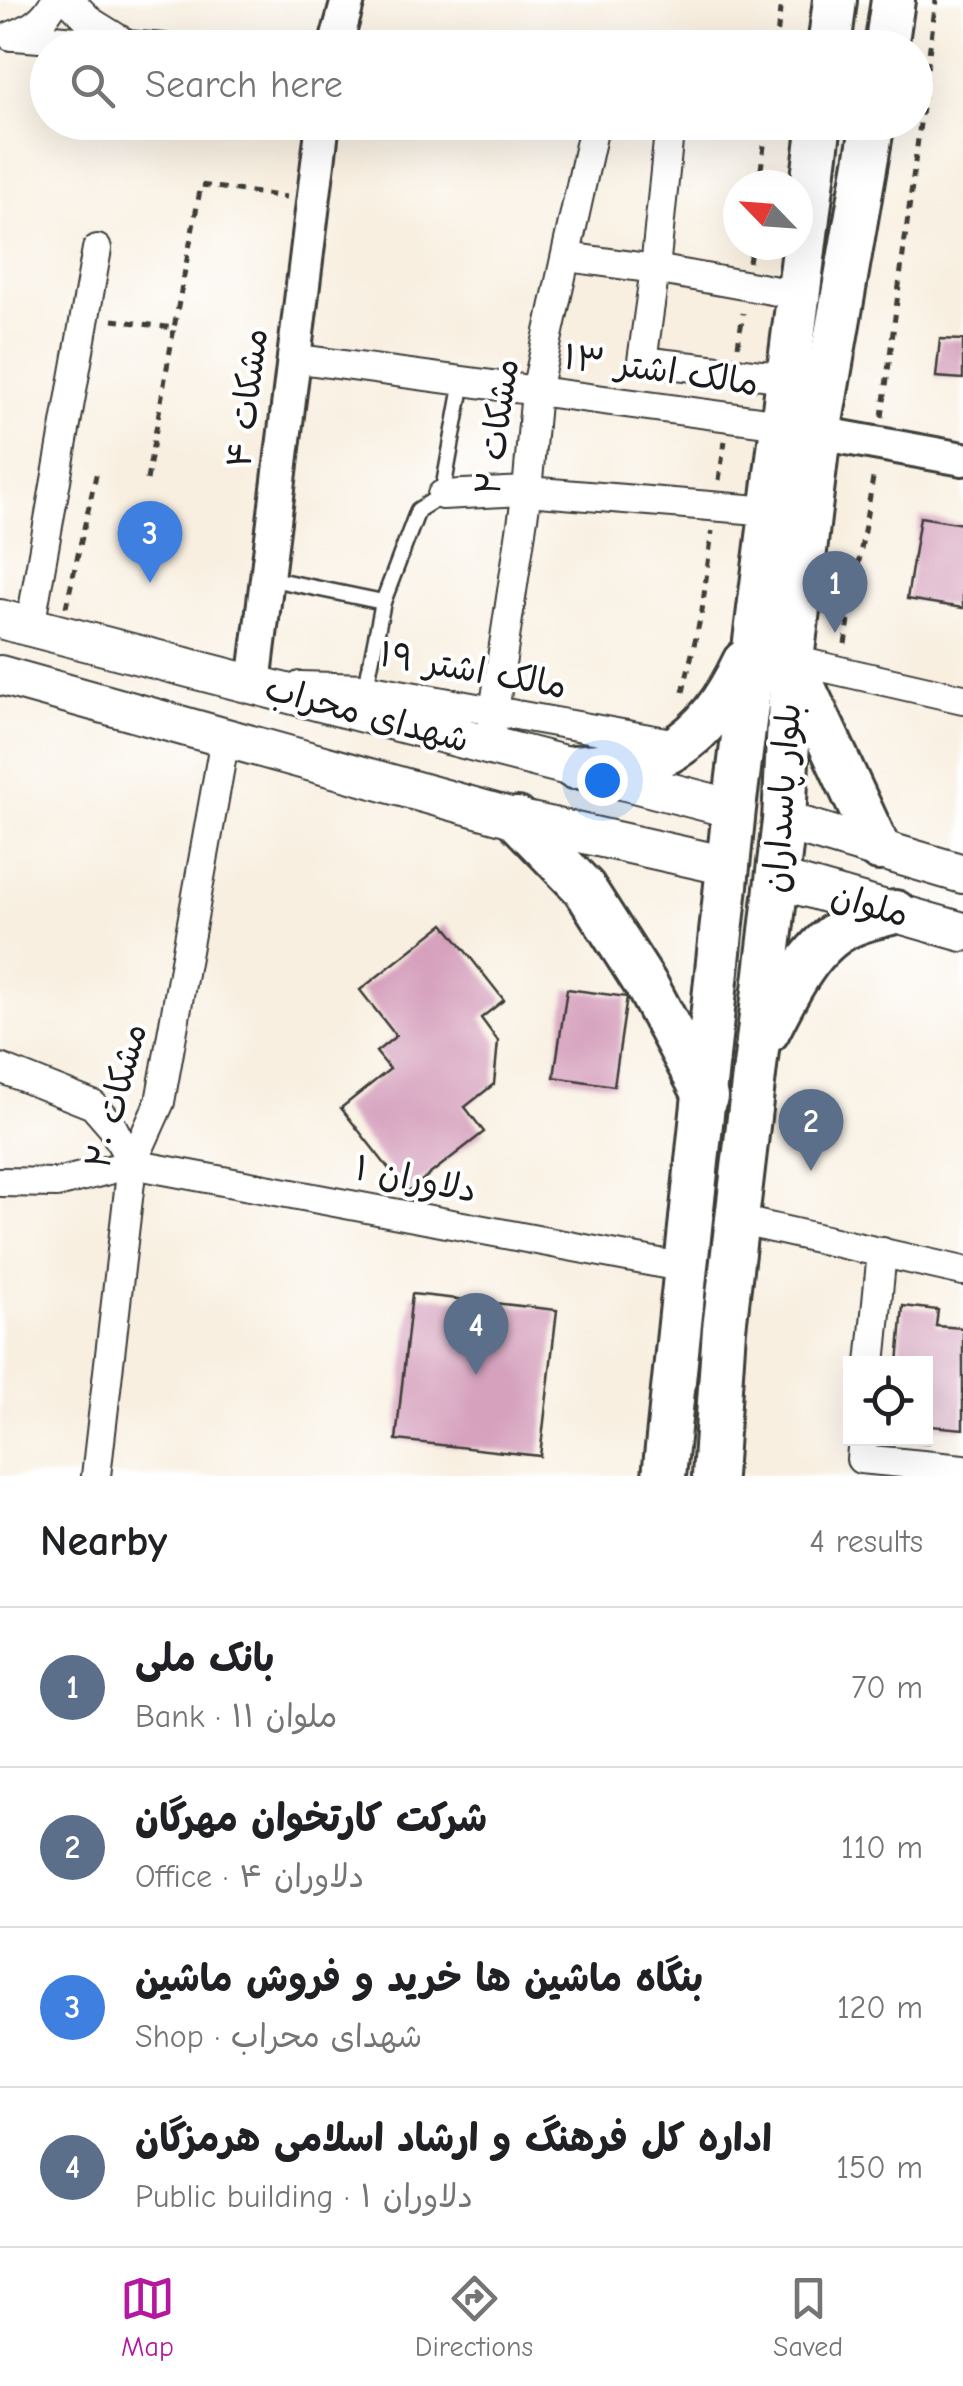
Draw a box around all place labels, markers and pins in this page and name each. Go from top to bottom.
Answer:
pin: 3 [118,500,182,583]
pin: 1 [802,550,868,633]
pin: 2 [778,1088,844,1171]
pin: 4 [444,1292,508,1375]

